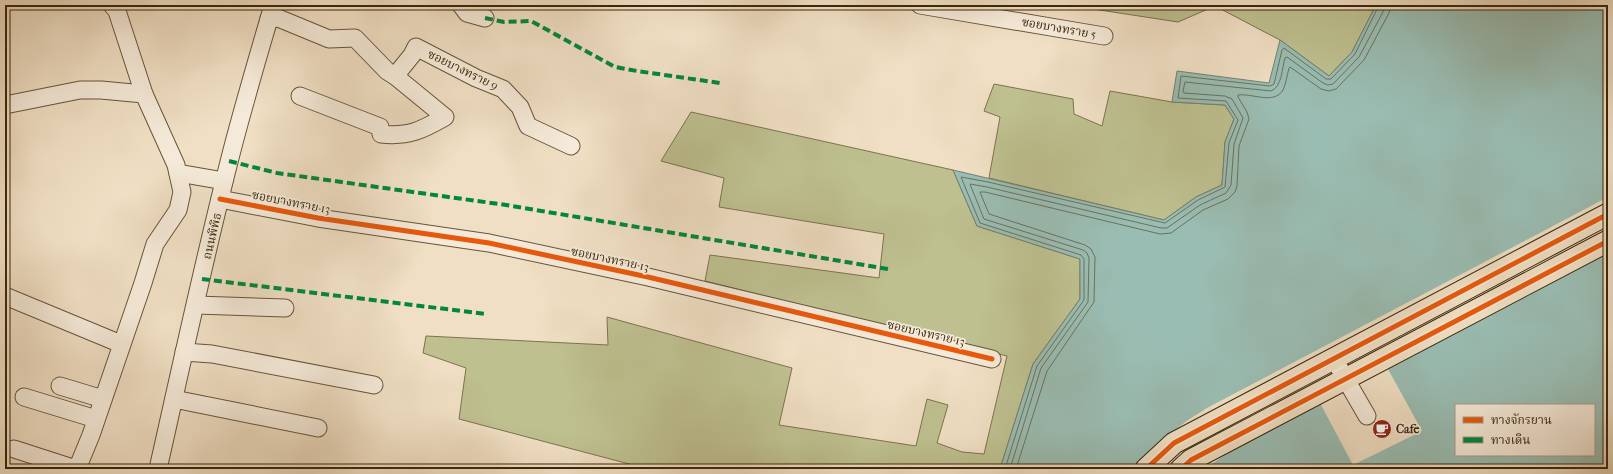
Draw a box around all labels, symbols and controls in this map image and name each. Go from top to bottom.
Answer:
street label: ซอยบางทราย 5 [1021,15,1097,41]
street label: ซอยบางทราย 9 [426,47,500,93]
street label: ซอยบางทราย 13 [251,188,331,216]
street label: ถนนพิพิธ [200,211,224,261]
street label: ซอยบางทราย 13 [570,244,650,274]
street label: ซอยบางทราย 13 [886,317,966,349]
legend [1455,404,1595,456]
text: ทางจักรยาน [1491,413,1552,427]
cafe icon: Cafe [1371,418,1393,440]
place label: Cafe [1396,422,1419,436]
text: ทางเดิน [1491,433,1530,447]

